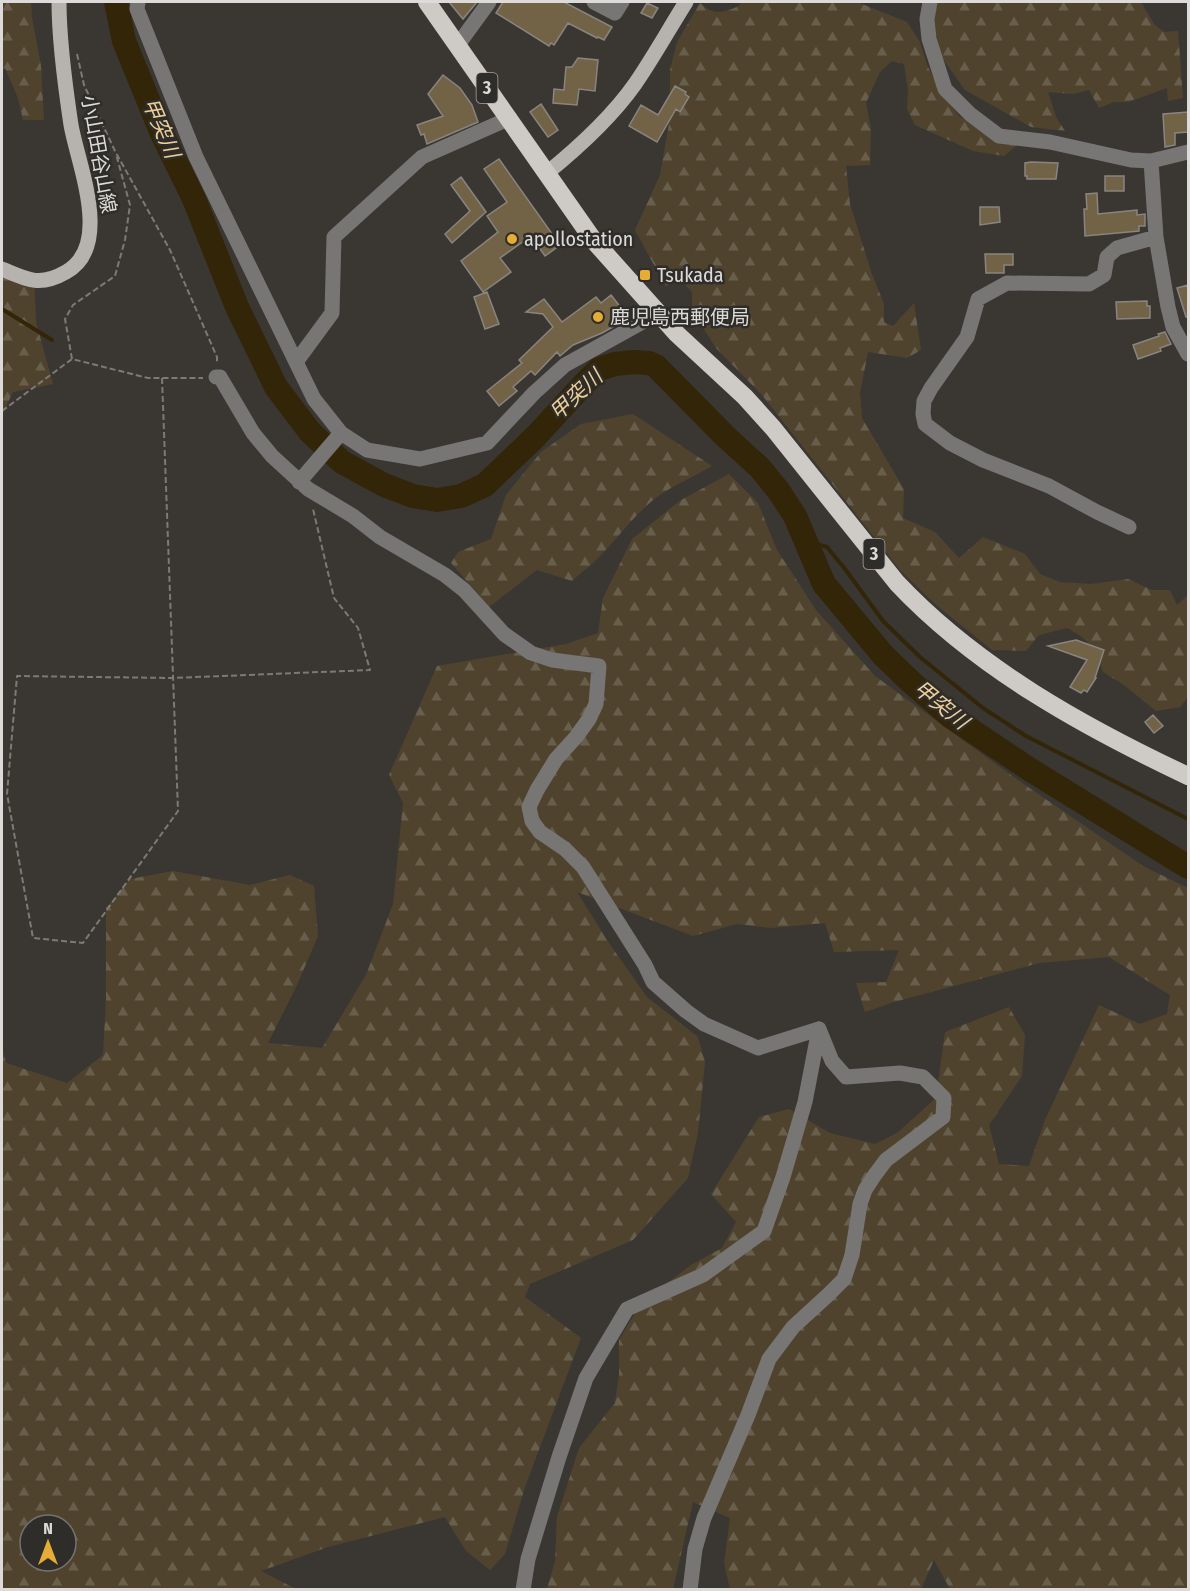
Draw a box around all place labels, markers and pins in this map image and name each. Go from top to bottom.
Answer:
place label: apollostation [524,227,633,251]
marker: apollostation [505,232,519,246]
place label: Tsukada [657,263,724,287]
marker: Tsukada [638,268,652,282]
place label: 鹿児島西郵便局 [610,305,750,329]
marker: 鹿児島西郵便局 [591,310,605,324]

